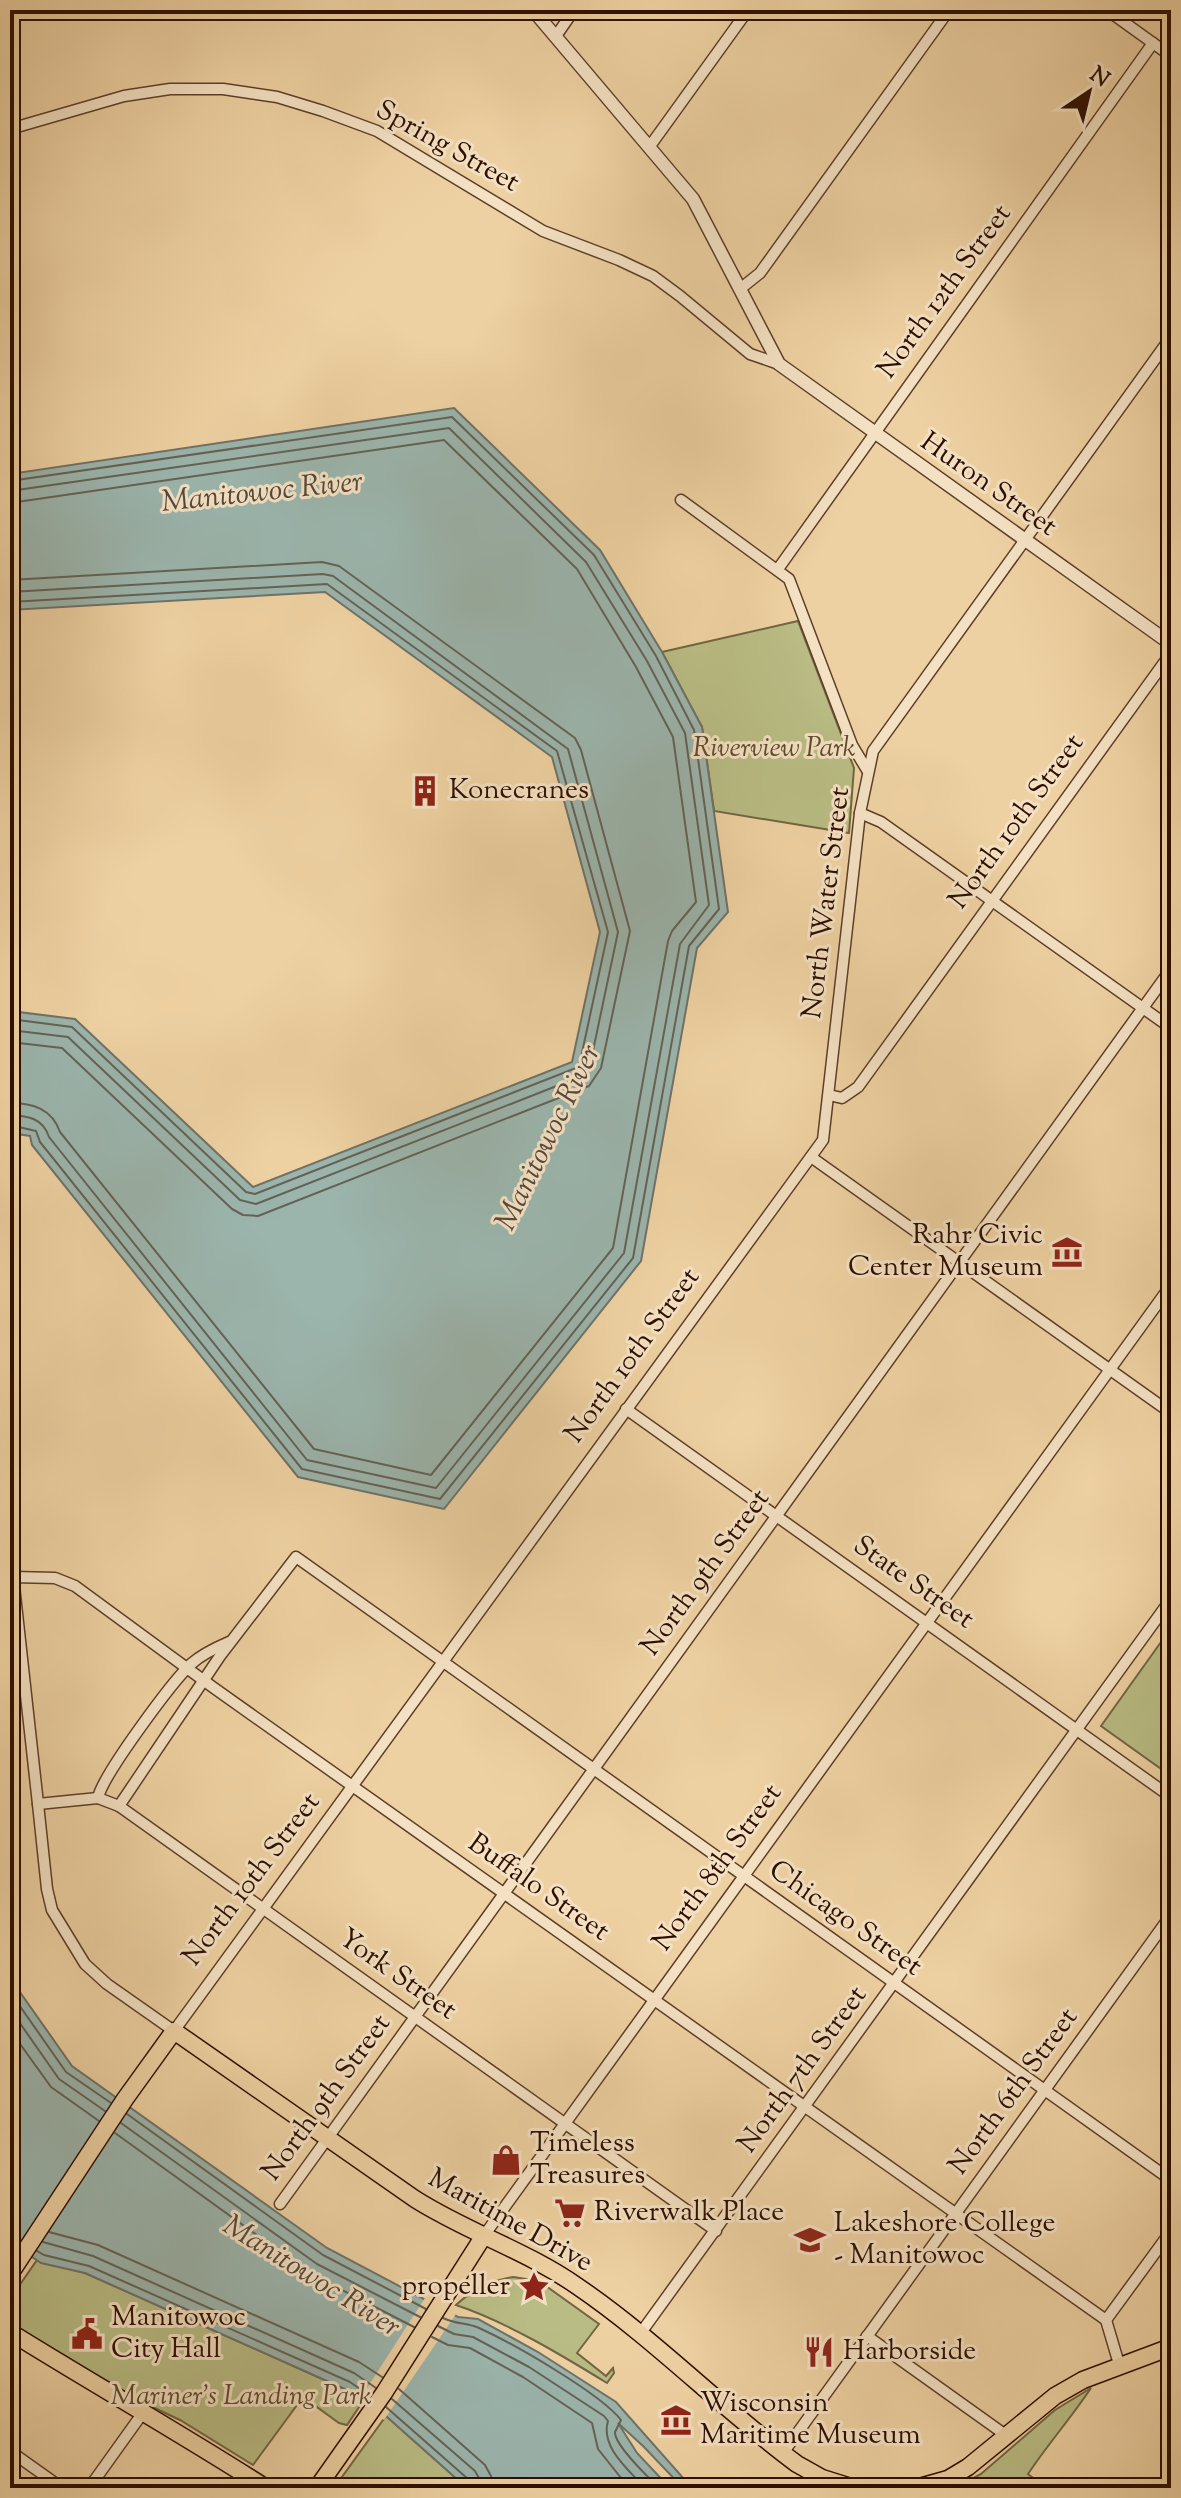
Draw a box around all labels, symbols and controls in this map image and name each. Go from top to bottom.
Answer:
north arrow [1049,52,1129,132]
text: N [1082,60,1115,96]
street label: Spring Street [368,91,527,203]
street label: North 12th Street [868,196,1022,387]
street label: Huron Street [911,423,1065,547]
water label: Manitowoc River [159,461,365,525]
street label: North 10th Street [940,726,1095,918]
park label: Riverview Park [693,729,856,769]
place label: Konecranes [449,771,589,811]
building icon: Konecranes [408,774,442,808]
street label: North Water Street [793,784,861,1021]
water label: Manitowoc River [485,1037,613,1238]
place label: Rahr Civic Center Museum [848,1216,1043,1288]
museum icon: Rahr Civic Center Museum [1050,1235,1084,1269]
street label: North 10th Street [556,1260,711,1452]
street label: North 9th Street [632,1481,780,1665]
street label: State Street [844,1527,982,1640]
street label: North 8th Street [644,1776,793,1960]
street label: North 10th Street [173,1785,331,1975]
street label: Buffalo Street [459,1824,617,1952]
street label: Chicago Street [760,1851,930,1987]
street label: York Street [330,1920,465,2031]
street label: North 7th Street [729,1978,878,2162]
street label: North 6th Street [940,2000,1089,2184]
street label: North 9th Street [253,2006,401,2190]
place label: Timeless Treasures [530,2124,645,2196]
shop icon: Timeless Treasures [489,2143,523,2177]
street label: Maritime Drive [420,2159,600,2283]
place label: Riverwalk Place [594,2193,784,2233]
supermarket icon: Riverwalk Place [553,2196,587,2230]
place label: Lakeshore College - Manitowoc [834,2204,1055,2276]
water label: Manitowoc River [214,2205,409,2349]
school or university icon: Lakeshore College - Manitowoc [793,2223,827,2257]
place label: propeller [402,2267,510,2307]
place icon: propeller [517,2270,551,2304]
place label: Manitowoc City Hall [111,2298,246,2370]
public building icon: Manitowoc City Hall [70,2317,104,2351]
place label: Harborside [843,2332,976,2372]
restaurant icon: Harborside [802,2335,836,2369]
park label: Mariner's Landing Park [110,2377,372,2417]
place label: Wisconsin Maritime Museum [700,2384,921,2456]
museum icon: Wisconsin Maritime Museum [659,2403,693,2437]

